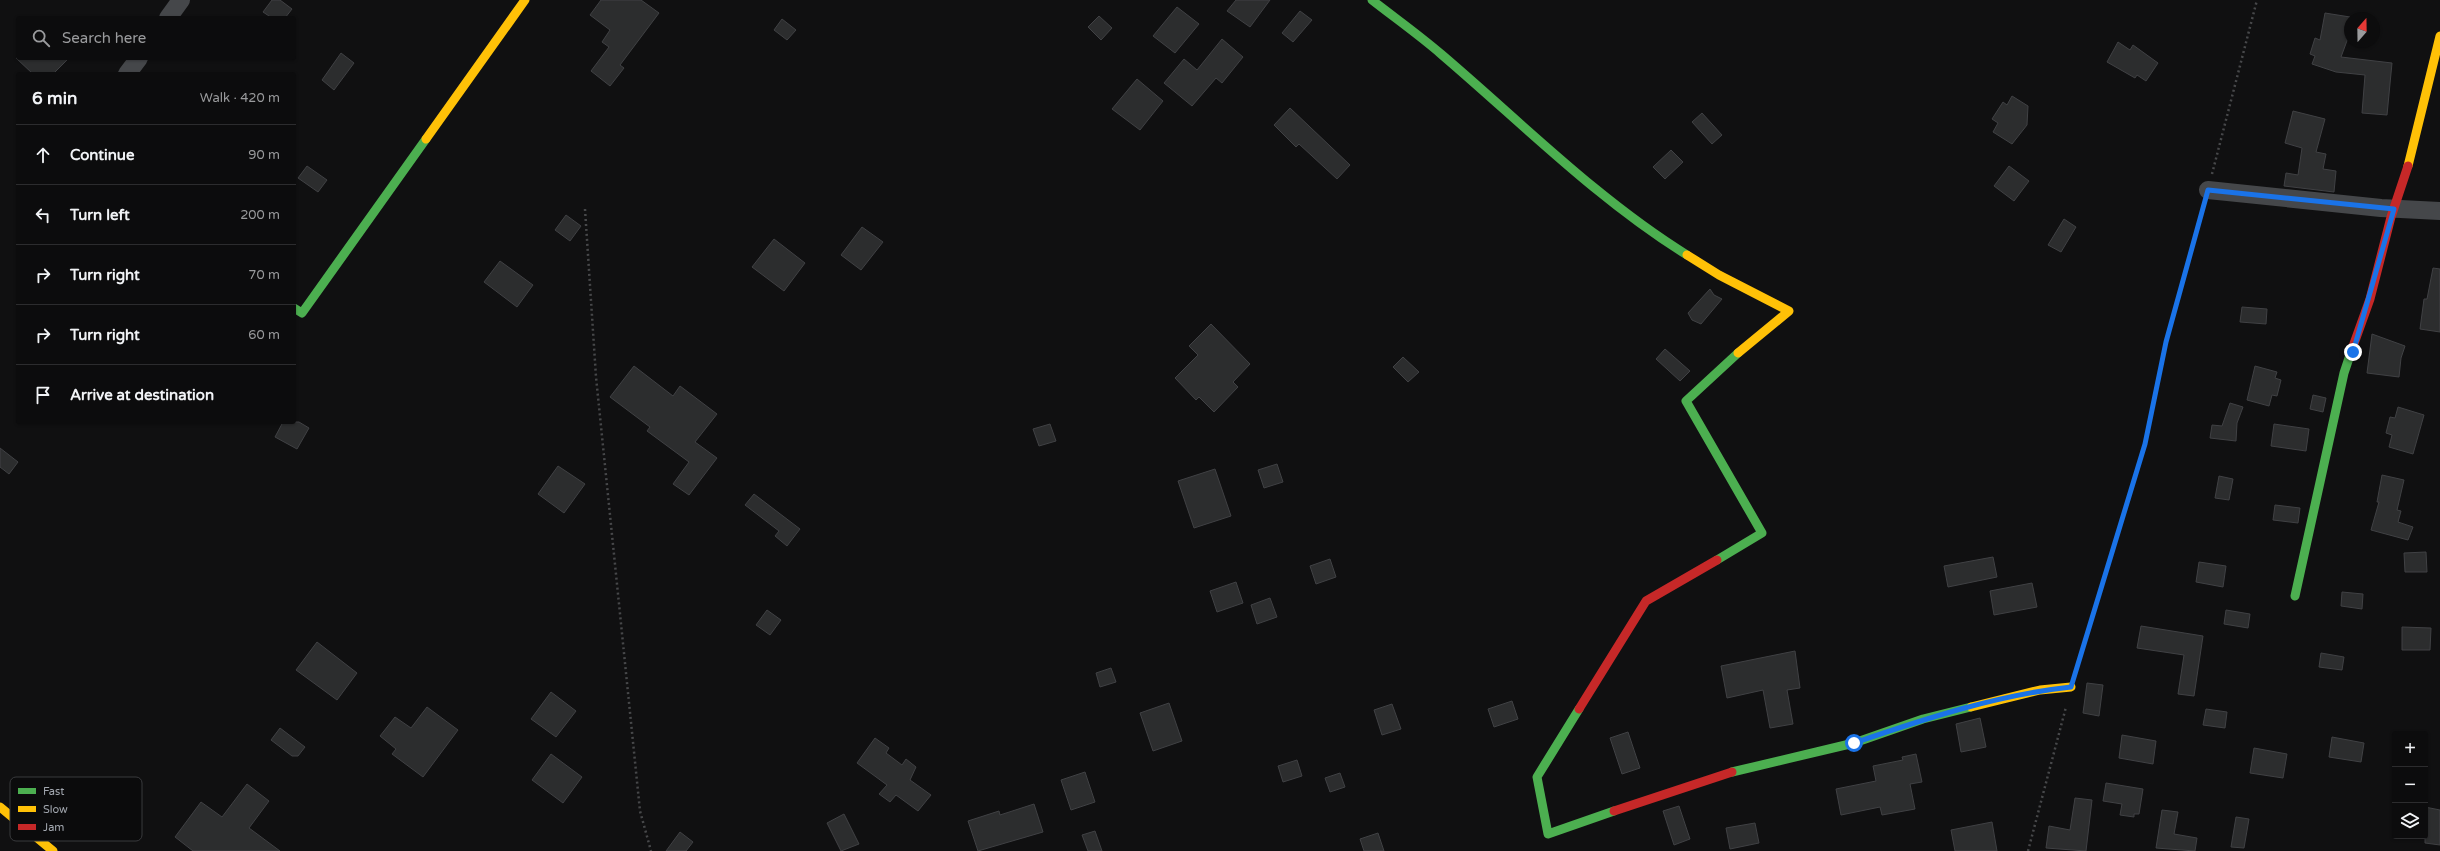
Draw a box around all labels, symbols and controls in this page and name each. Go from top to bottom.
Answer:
north arrow [2344,12,2380,48]
search box [16,16,296,60]
icon: search [30,27,52,49]
text: Search here [62,29,146,47]
text: 6 min [32,88,77,109]
text: Walk · 420 m [200,90,280,106]
icon: ahead [32,144,54,166]
text: Continue [70,146,134,164]
text: 90 m [248,147,280,163]
icon: left [32,204,54,226]
text: Turn left [70,206,130,224]
text: 200 m [240,207,280,223]
icon: right [32,264,54,286]
text: Turn right [70,266,140,284]
text: 70 m [248,267,280,283]
icon: right [32,324,54,346]
text: Turn right [70,326,140,344]
text: 60 m [248,327,280,343]
route end [2344,343,2362,361]
icon: arrive [32,384,54,406]
text: Arrive at destination [70,386,214,404]
map controls [2392,731,2428,839]
button: + [2392,731,2428,767]
route start [1845,734,1863,752]
button: − [2392,767,2428,803]
legend [10,777,142,841]
text: Fast [43,785,64,798]
text: Slow [43,803,68,816]
button: layers [2392,803,2428,839]
text: Jam [43,821,64,834]

